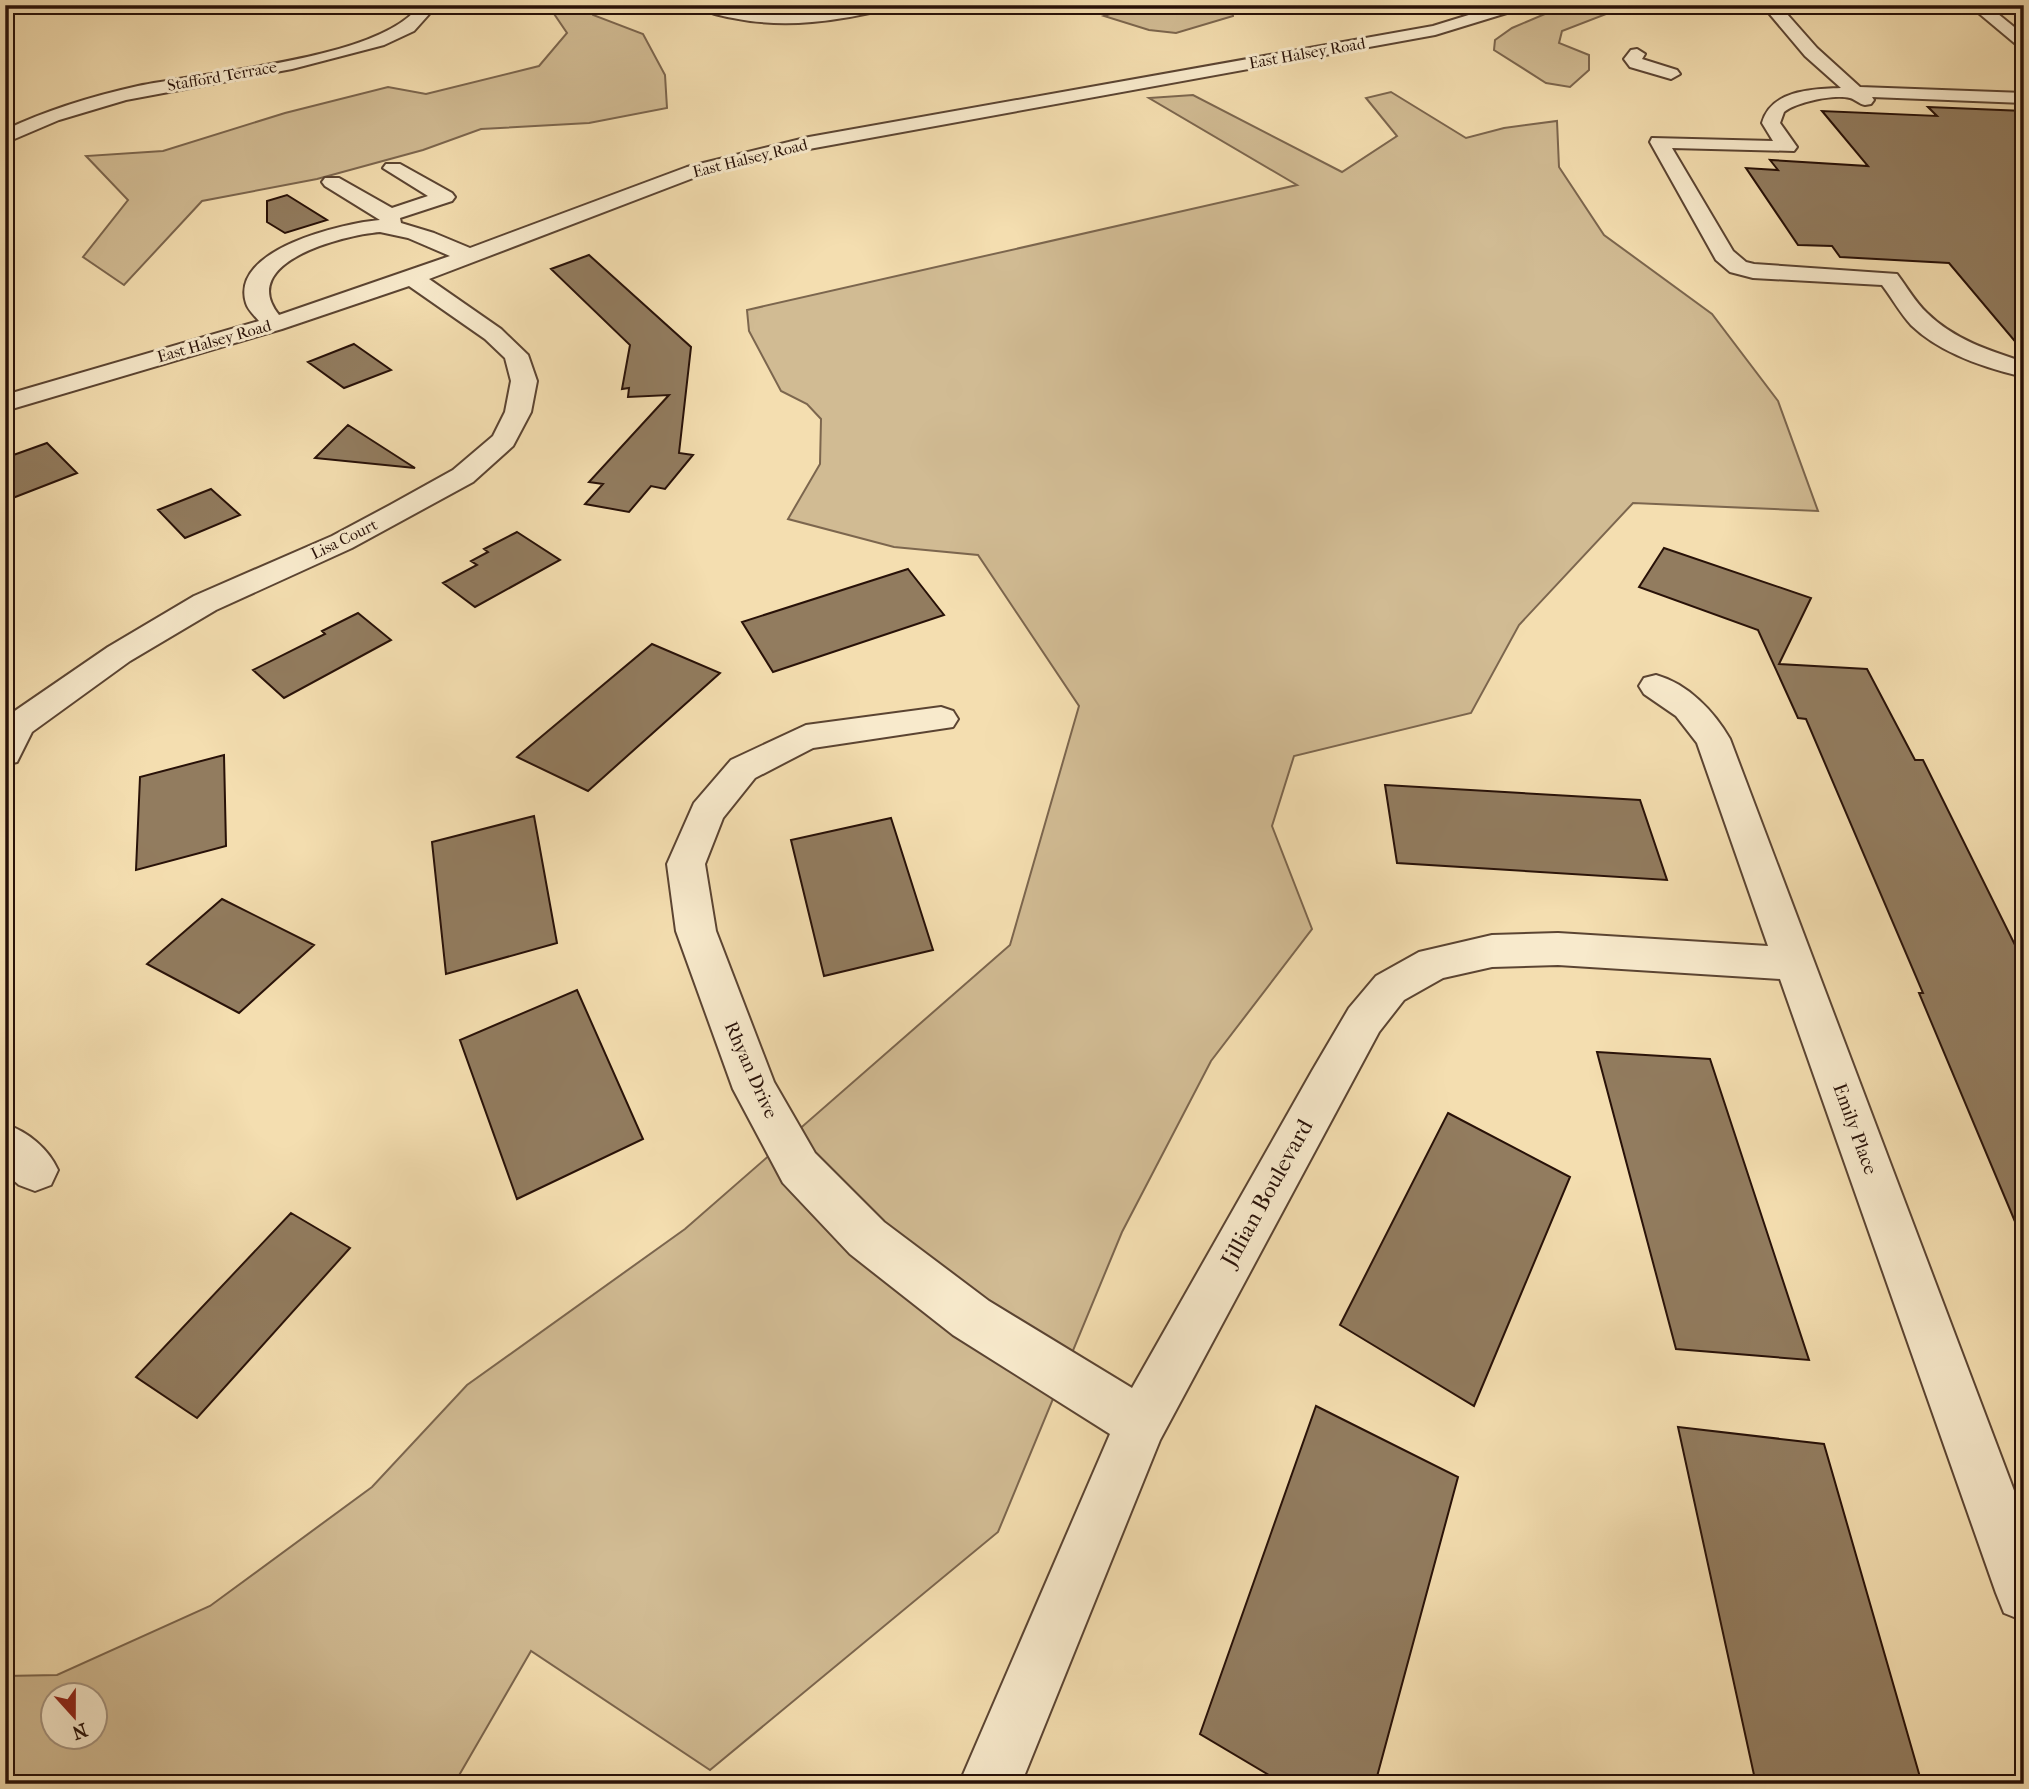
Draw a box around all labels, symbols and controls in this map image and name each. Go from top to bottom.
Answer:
street label: East Halsey Road [1247,33,1367,73]
street label: Stafford Terrace [166,57,278,95]
street label: East Halsey Road [691,134,810,181]
street label: East Halsey Road [155,316,274,366]
street label: Lisa Court [308,515,381,563]
street label: Rhyan Drive [720,1018,782,1122]
street label: Emily Place [1828,1080,1882,1178]
street label: Jillian Boulevard [1214,1114,1319,1273]
north arrow [38,1680,108,1750]
text: N [69,1718,90,1744]

